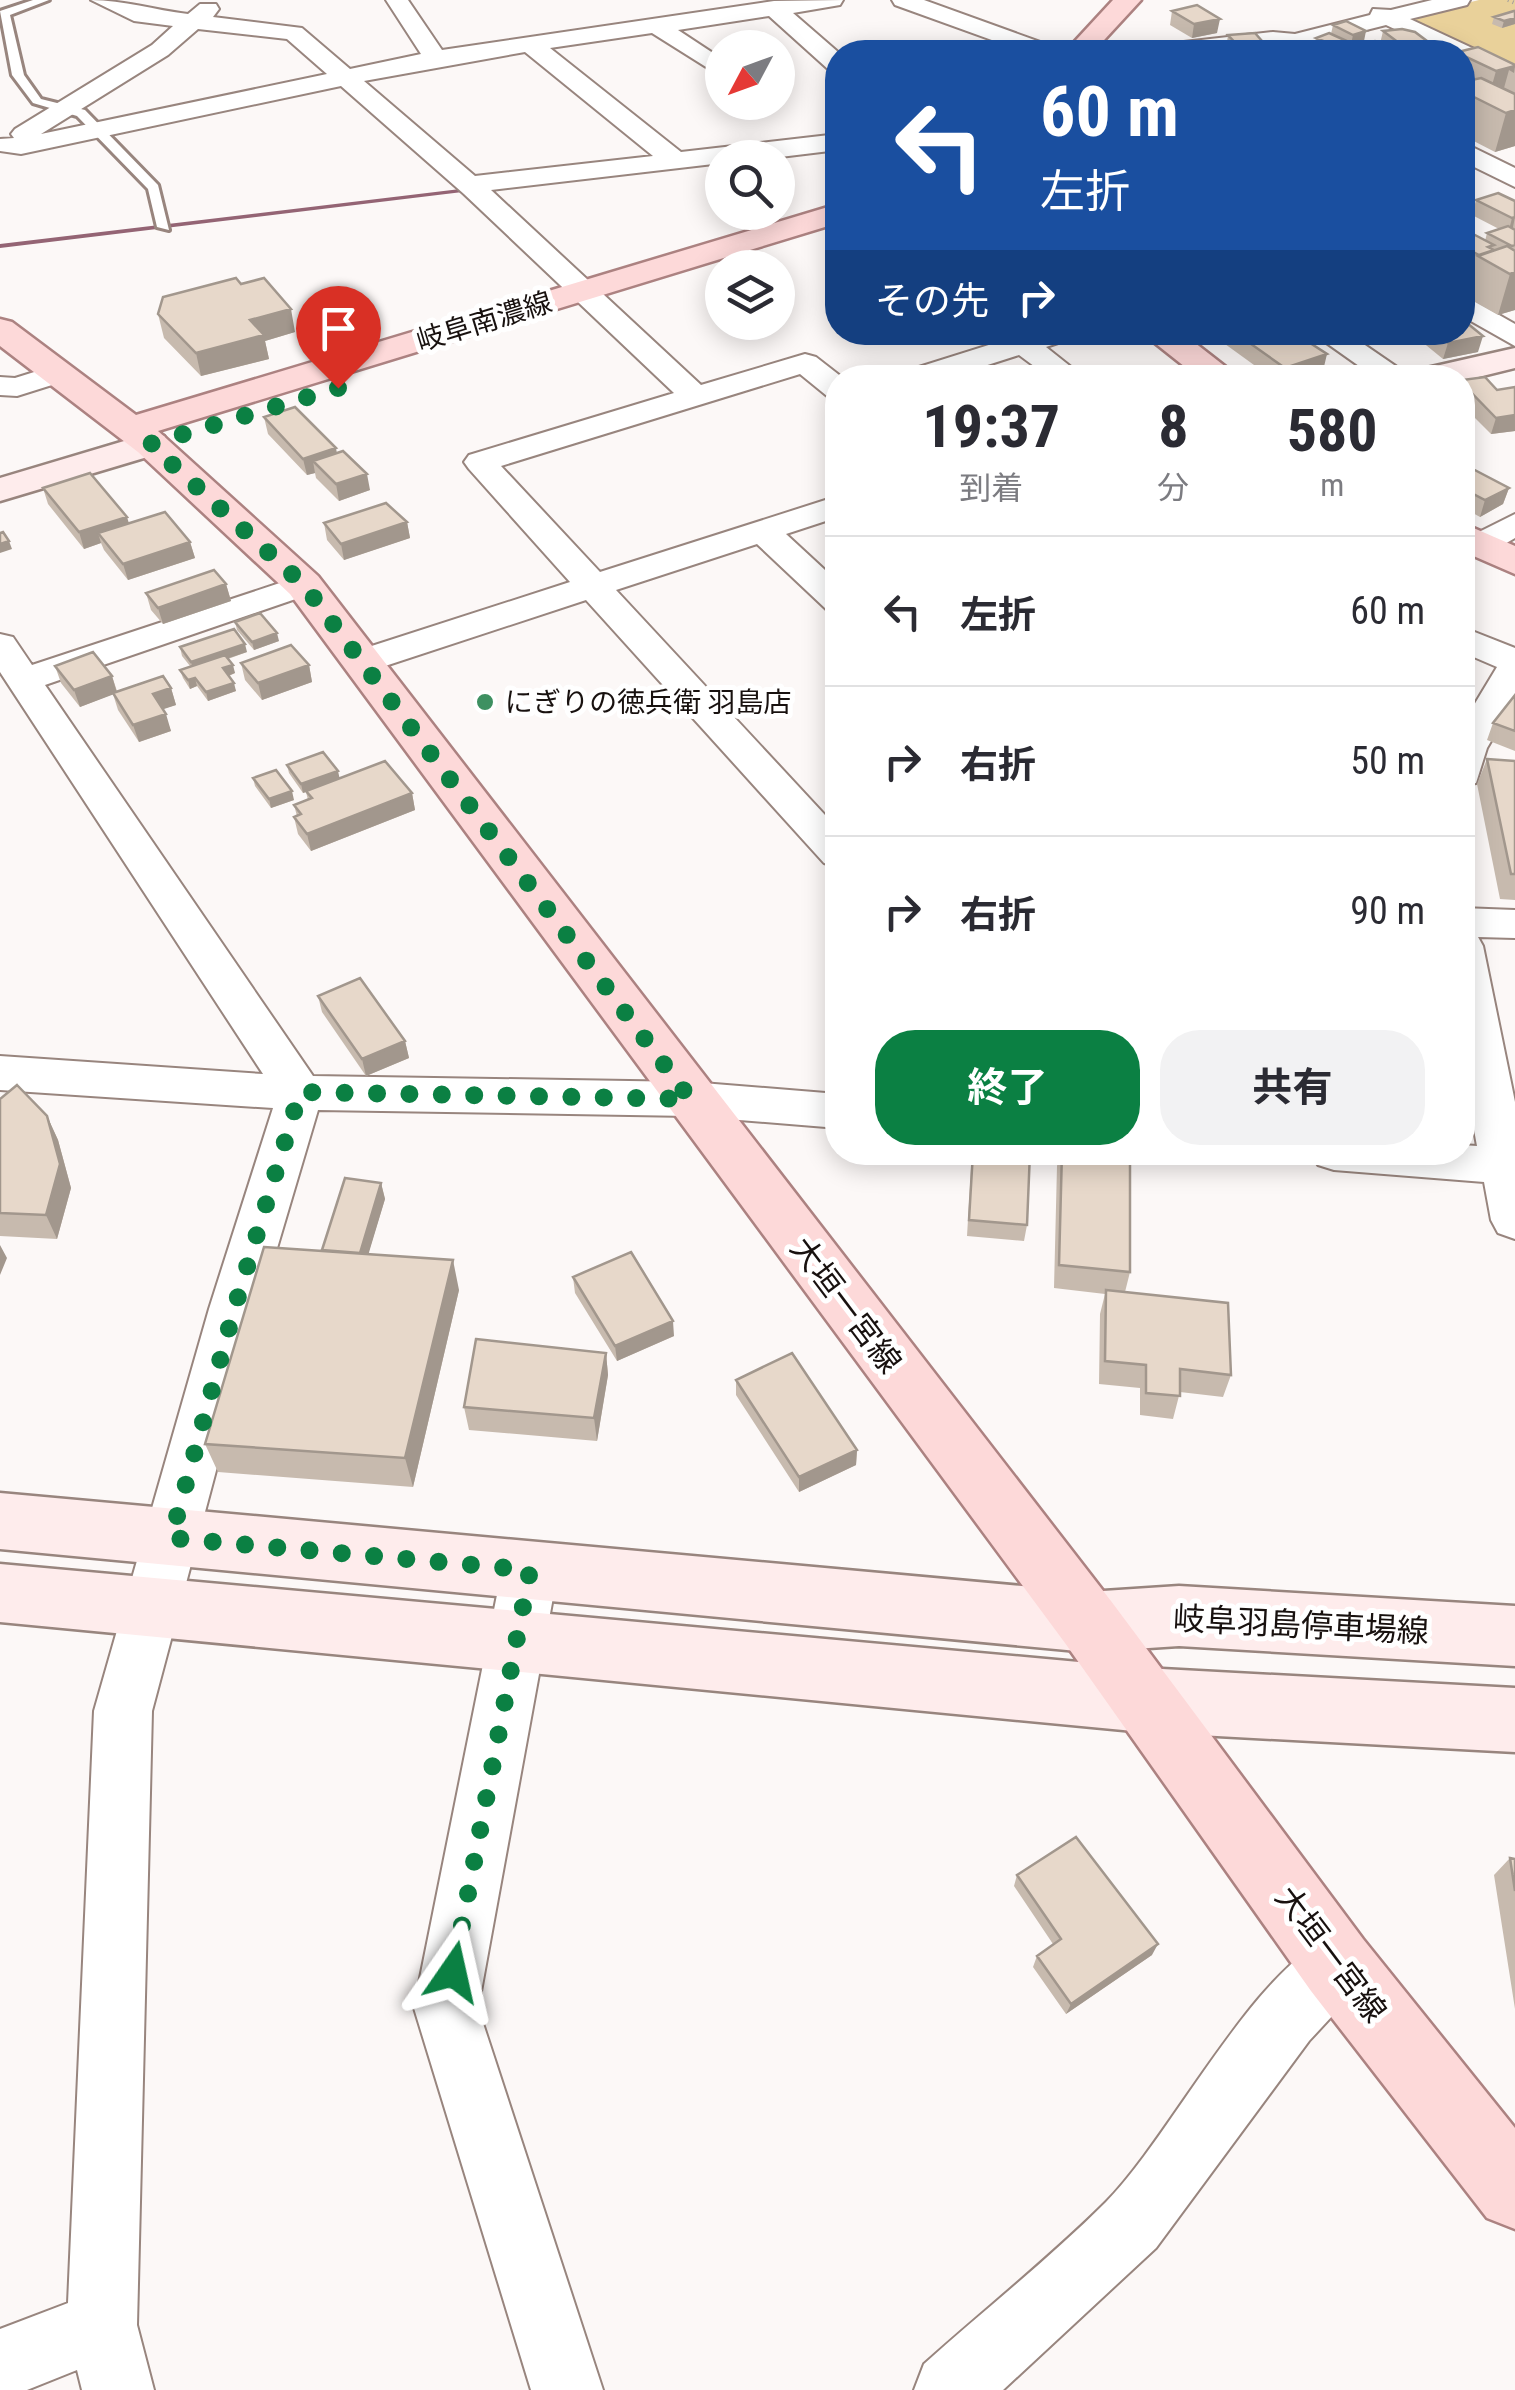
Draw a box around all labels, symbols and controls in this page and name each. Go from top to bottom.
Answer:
north arrow [705,30,795,120]
map controls [705,30,795,340]
text: 60 m [1040,71,1179,153]
icon: left [875,80,1005,210]
button: search [705,140,795,230]
text: 左折 [1040,165,1130,218]
button: layers [705,250,795,340]
icon: right [1009,270,1064,325]
text: その先 [875,279,989,323]
street label: 岐阜南濃線 [412,285,556,358]
pin [296,286,381,389]
icon: arrive [311,301,366,356]
text: 19:37 [922,391,1060,462]
text: 8 [1158,391,1189,462]
text: 580 [1287,395,1378,466]
text: m [1320,466,1344,504]
text: 到着 [959,469,1023,507]
text: 分 [1157,469,1189,507]
icon: left [875,584,930,639]
text: 60 m [1350,589,1425,633]
text: 左折 [960,593,1036,637]
place label: にぎりの徳兵衛 羽島店 [505,686,791,719]
marker: にぎりの徳兵衛 羽島店 [474,691,496,713]
icon: right [875,734,930,789]
text: 50 m [1350,739,1425,783]
text: 右折 [960,743,1036,787]
icon: right [875,884,930,939]
text: 90 m [1350,889,1425,933]
text: 右折 [960,893,1036,937]
button: 終了 [875,1030,1140,1145]
button: 共有 [1160,1030,1425,1145]
street label: 大垣一宮線 [783,1230,909,1380]
street label: 岐阜羽島停車場線 [1172,1599,1430,1651]
street label: 大垣一宮線 [1268,1879,1394,2029]
position arrow [401,1920,505,2024]

